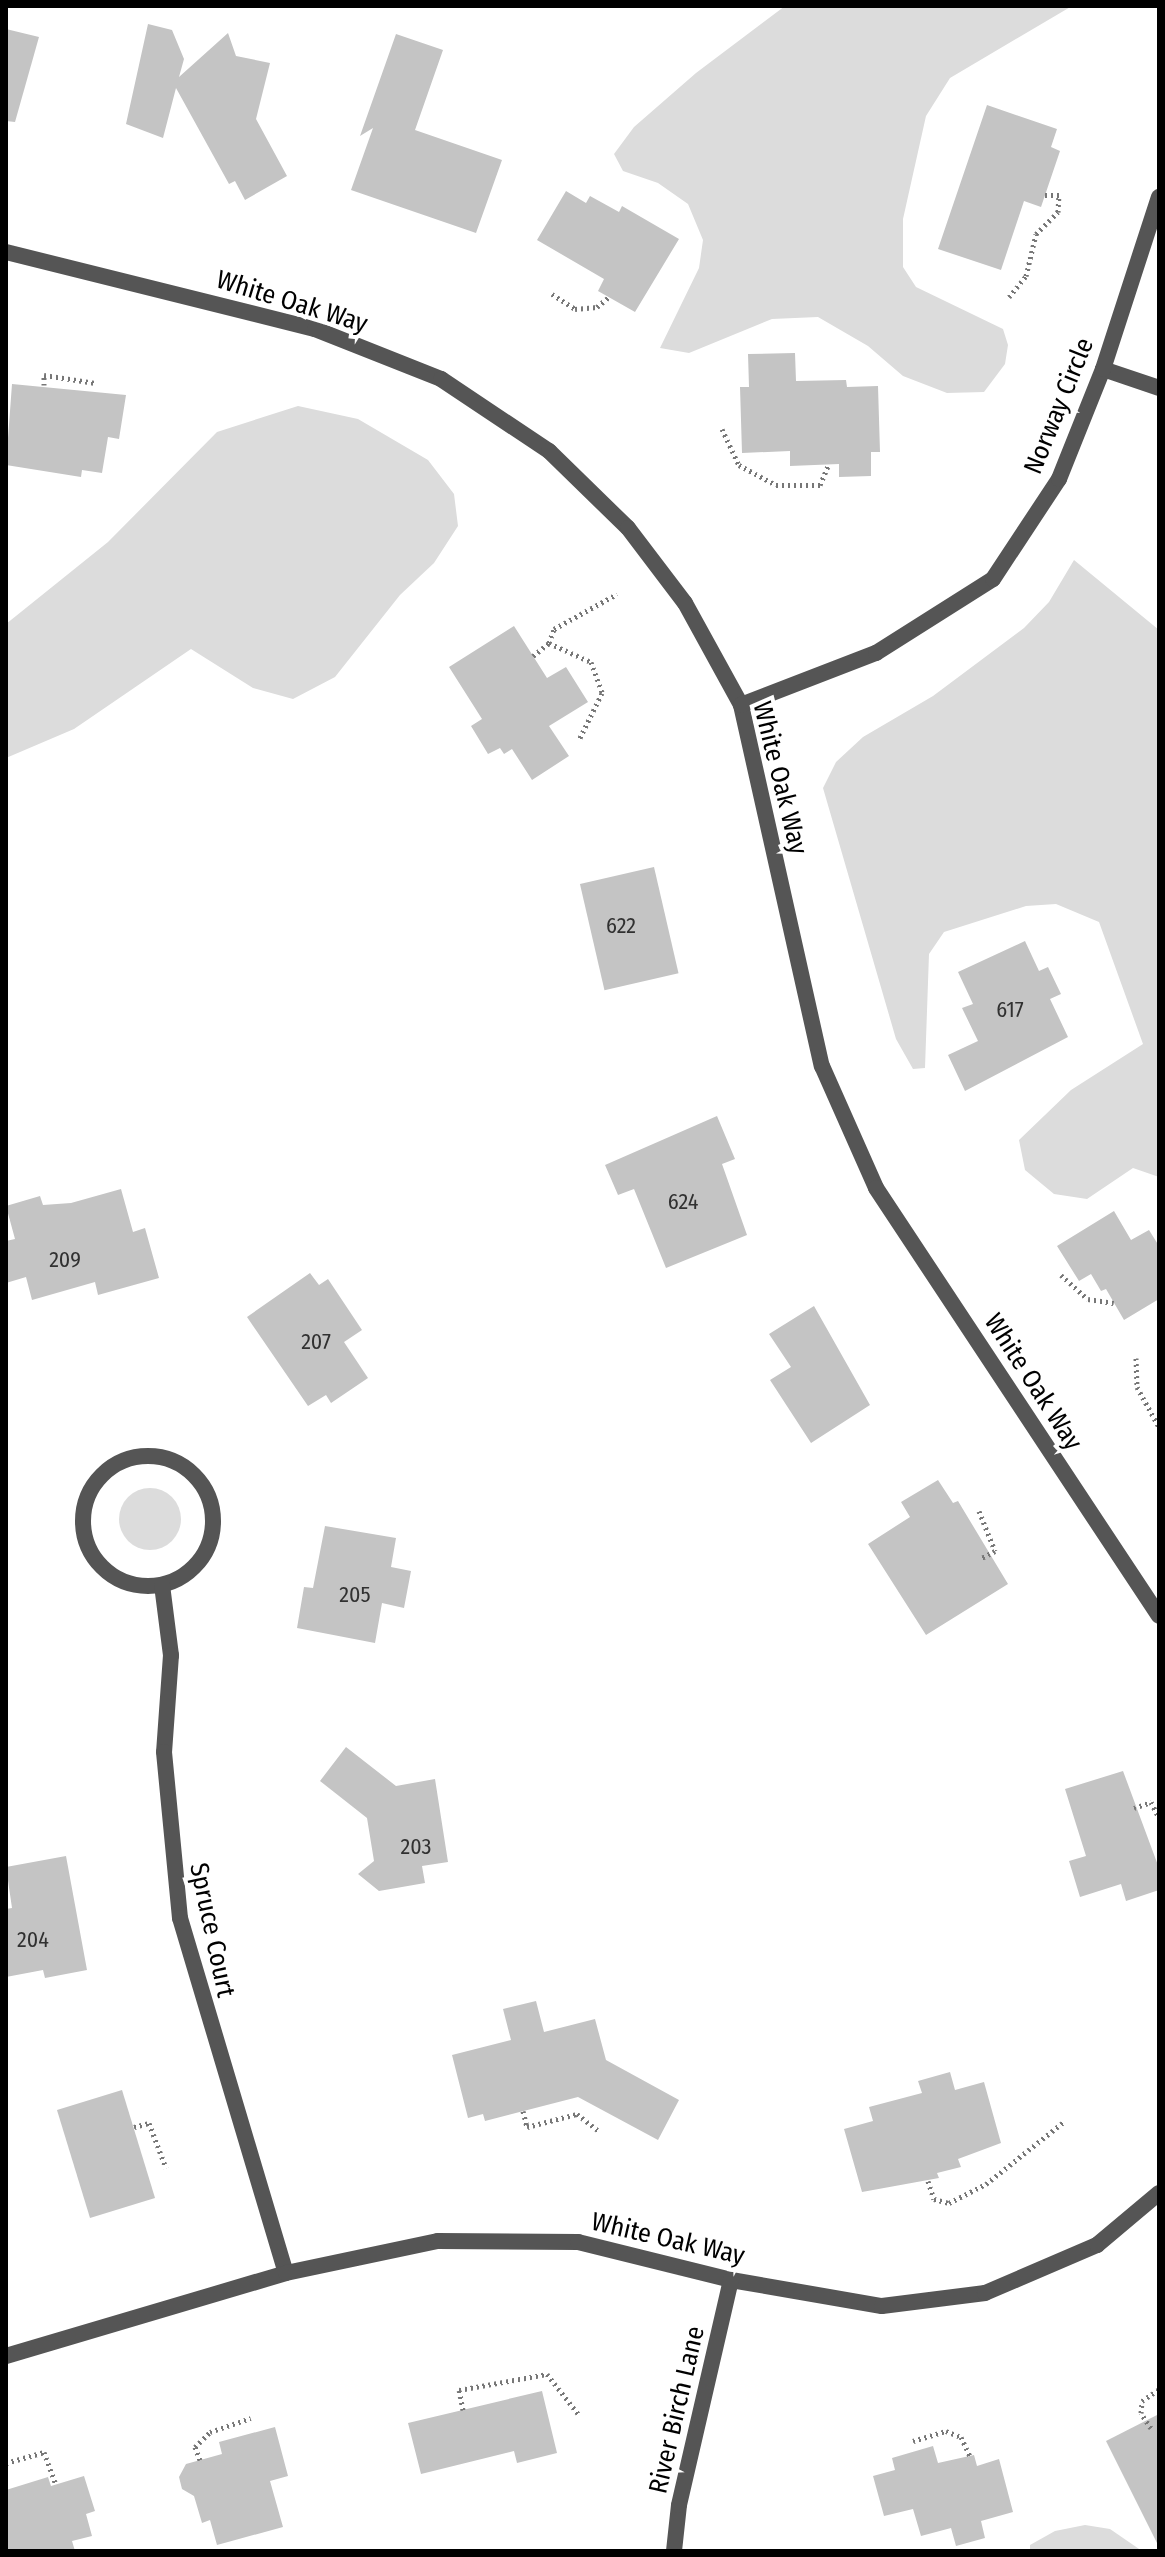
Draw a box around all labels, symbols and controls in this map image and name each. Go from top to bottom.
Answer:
street label: White Oak Way [213,264,371,340]
street label: Norway Circle [1018,333,1100,479]
street label: White Oak Way [746,698,814,858]
house number: 622 [606,913,636,939]
house number: 617 [996,997,1024,1023]
house number: 624 [668,1189,698,1215]
house number: 209 [49,1247,81,1273]
street label: White Oak Way [977,1308,1089,1456]
house number: 207 [301,1329,331,1355]
house number: 205 [339,1582,371,1608]
house number: 203 [401,1834,431,1860]
street label: Spruce Court [183,1860,241,2000]
house number: 204 [17,1927,49,1953]
street label: White Oak Way [588,2206,748,2272]
street label: River Birch Lane [643,2323,711,2497]

